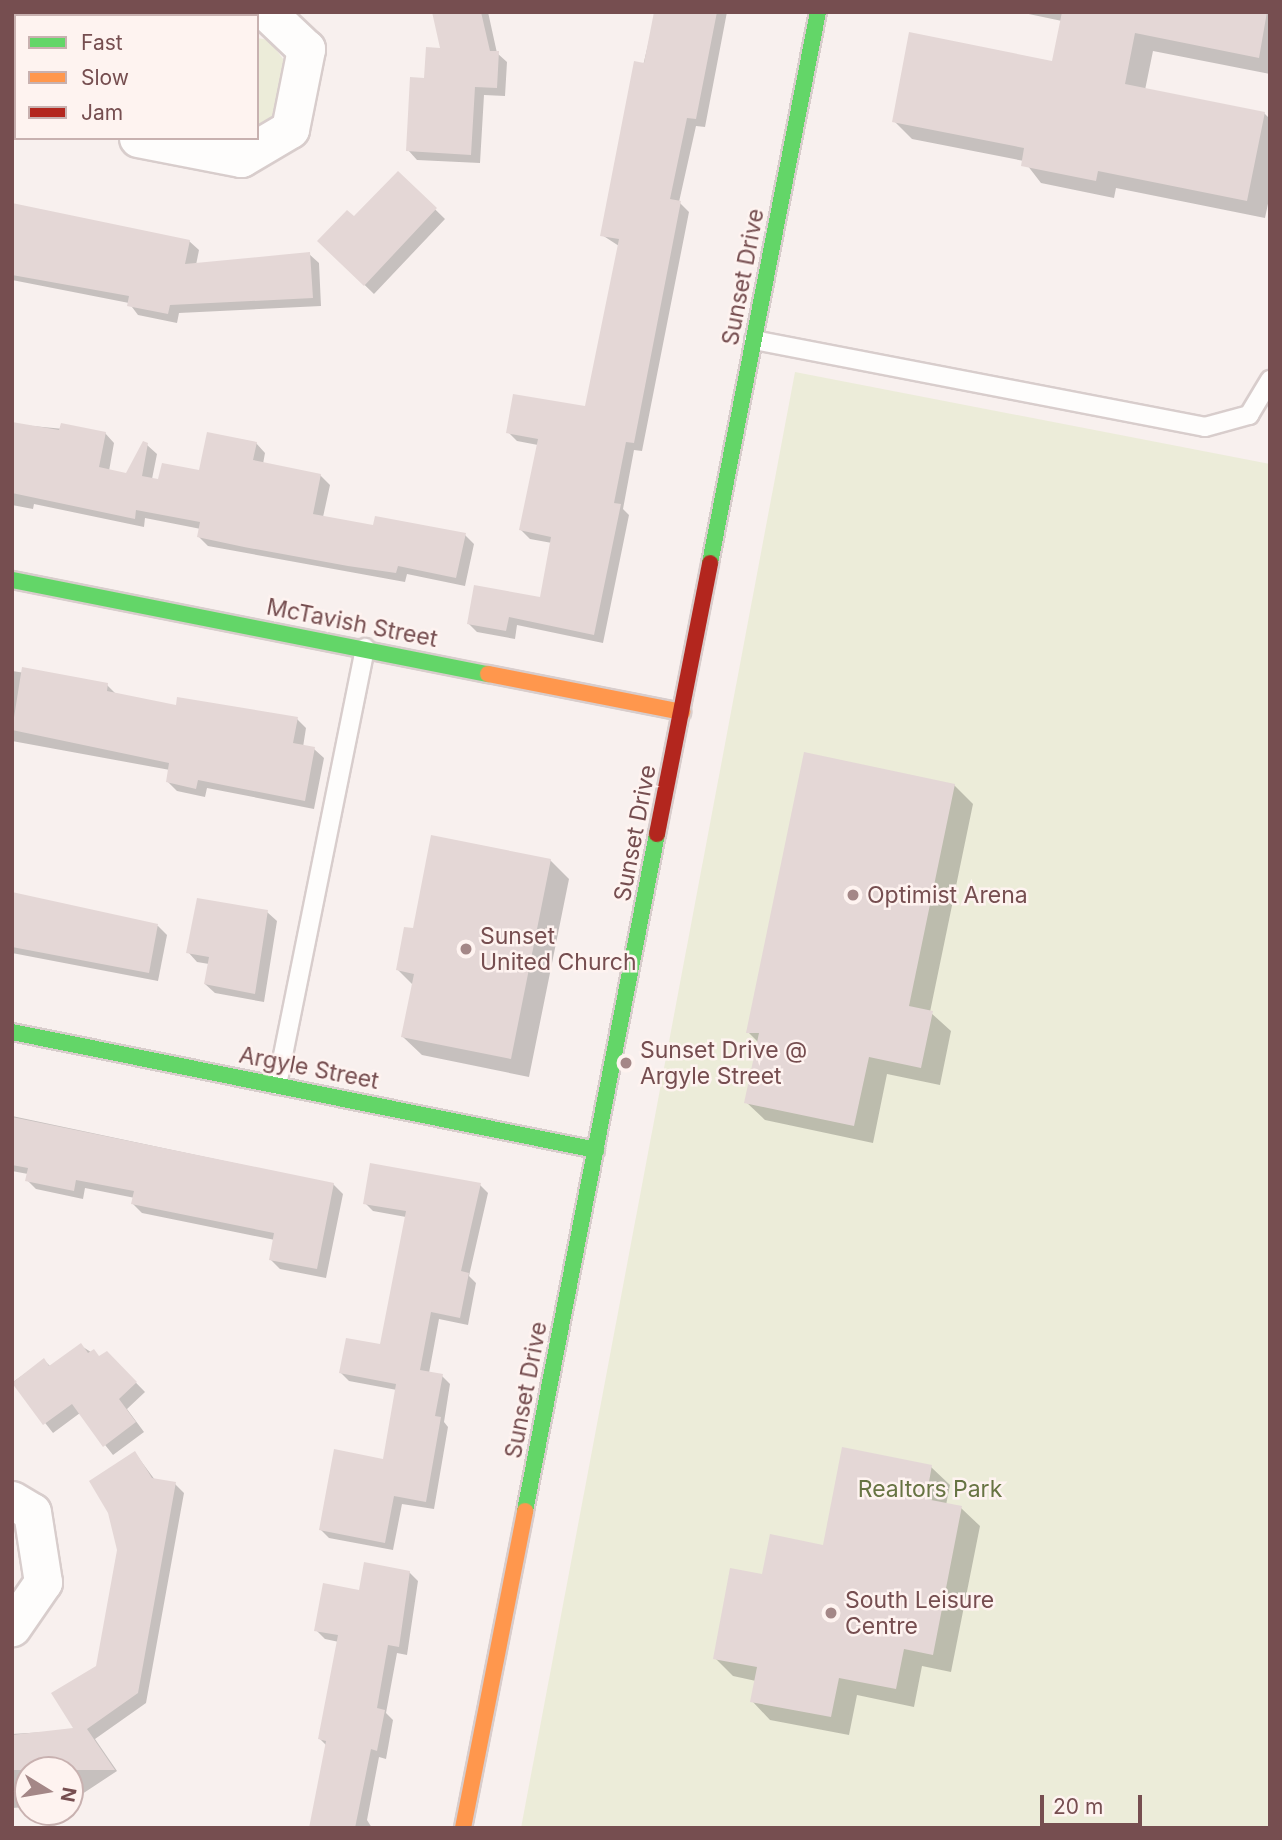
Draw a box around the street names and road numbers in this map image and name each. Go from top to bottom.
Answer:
street label: Sunset Drive [716,206,770,348]
street label: McTavish Street [264,593,440,653]
street label: Sunset Drive [608,762,662,904]
street label: Argyle Street [237,1041,381,1095]
street label: Sunset Drive [499,1319,553,1461]

